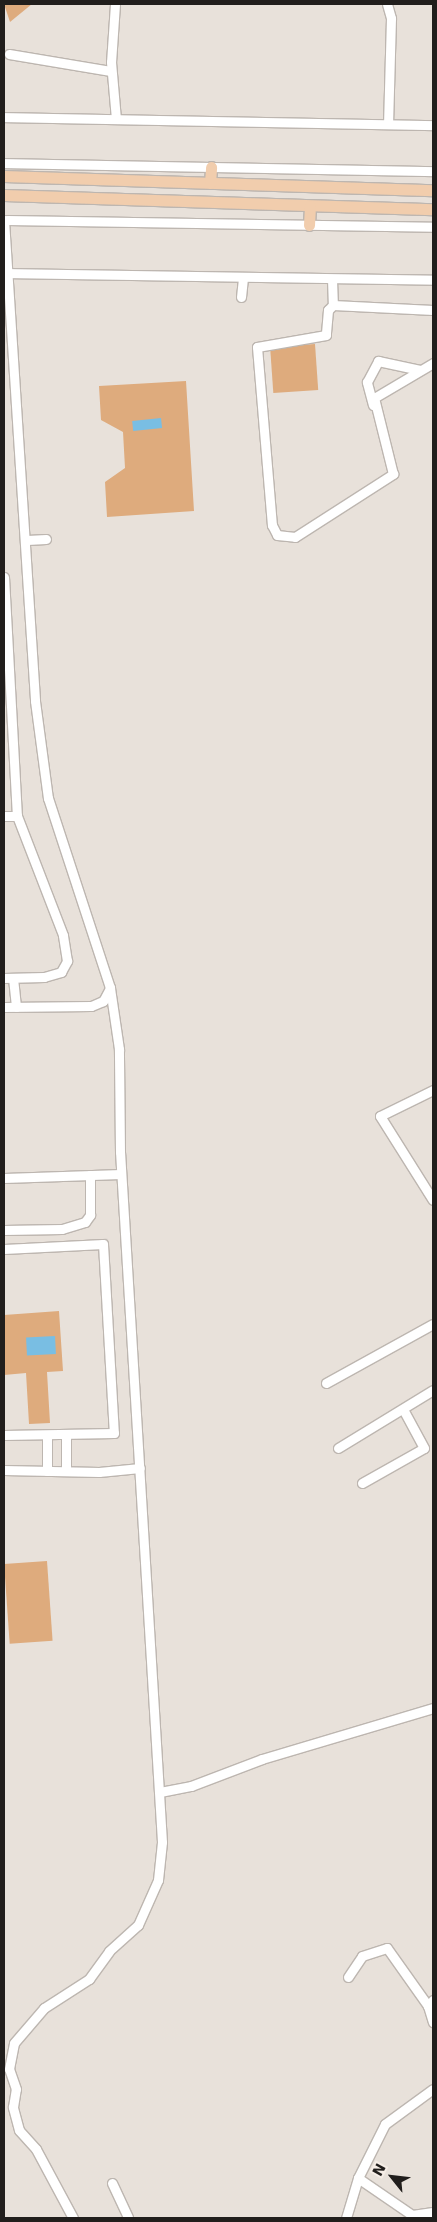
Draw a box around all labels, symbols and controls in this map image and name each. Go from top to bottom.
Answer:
north arrow [367,2152,417,2202]
text: N [369,2161,389,2179]

